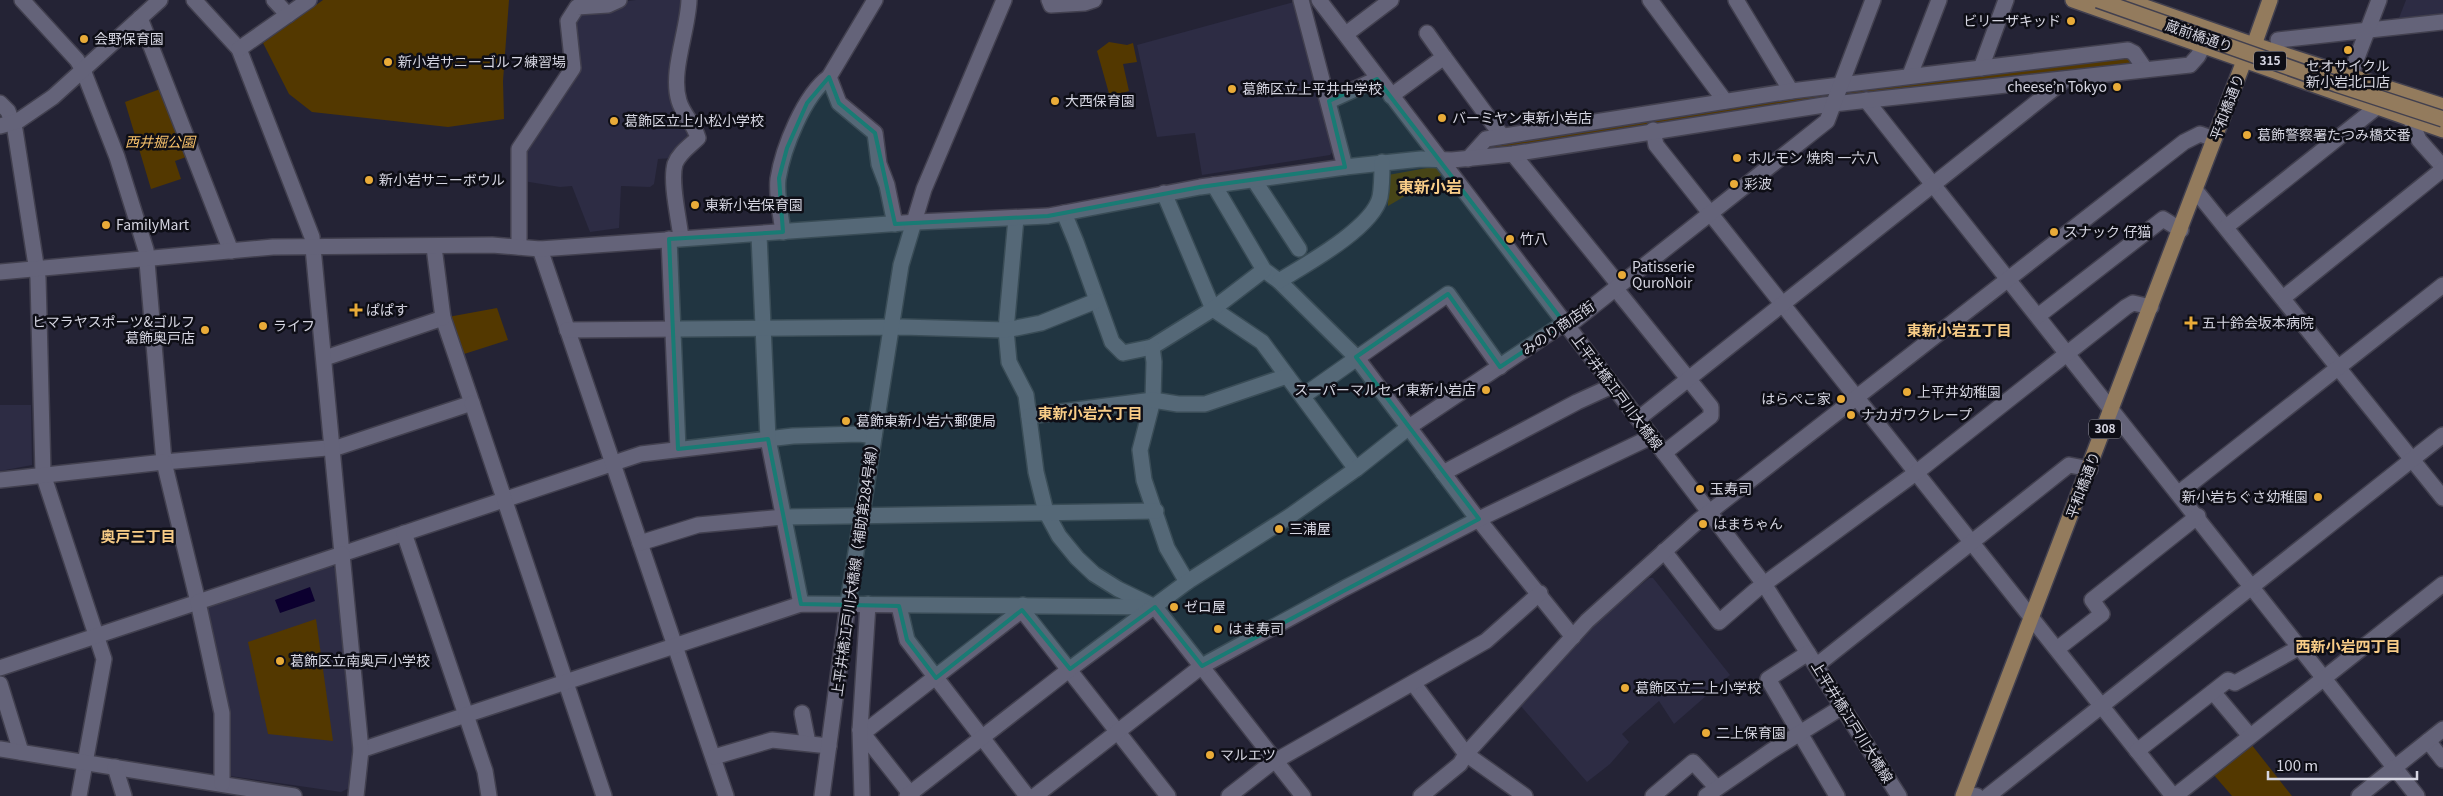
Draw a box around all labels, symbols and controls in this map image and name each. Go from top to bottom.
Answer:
place label: ビリーザキッド [1963,10,2061,30]
street label: 蔵前橋通り [2163,14,2236,56]
marker: ビリーザキッド [2065,15,2077,27]
place label: 会野保育園 [94,28,164,48]
marker: 会野保育園 [78,33,90,45]
marker: セオサイクル 新小岩北口店 [2342,44,2354,56]
place label: 新小岩サニーゴルフ練習場 [398,51,566,71]
road number: 315 [2254,51,2286,70]
place label: セオサイクル 新小岩北口店 [2306,55,2390,91]
marker: 新小岩サニーゴルフ練習場 [382,56,394,68]
street label: 平和橋通り [2204,70,2248,143]
place label: cheese’n Tokyo [2007,76,2107,96]
place label: 葛飾区立上平井中学校 [1242,78,1382,98]
marker: cheese’n Tokyo [2111,81,2123,93]
marker: 葛飾区立上平井中学校 [1226,83,1238,95]
place label: 大西保育園 [1065,90,1135,110]
marker: 大西保育園 [1049,95,1061,107]
place label: バーミヤン東新小岩店 [1452,107,1592,127]
place label: 葛飾区立上小松小学校 [624,110,764,130]
marker: バーミヤン東新小岩店 [1436,112,1448,124]
marker: 葛飾区立上小松小学校 [608,115,620,127]
place label: 葛飾警察署たつみ橋交番 [2257,124,2411,144]
marker: 葛飾警察署たつみ橋交番 [2241,129,2253,141]
park label: 西井掘公園 [125,131,197,151]
place label: ホルモン 焼肉 一六八 [1747,147,1879,167]
marker: ホルモン 焼肉 一六八 [1731,152,1743,164]
place label: 新小岩サニーボウル [379,169,505,189]
place label: 彩波 [1744,173,1772,193]
marker: 新小岩サニーボウル [363,174,375,186]
district label: 東新小岩 [1398,174,1462,198]
marker: 彩波 [1728,178,1740,190]
place label: 東新小岩保育園 [705,194,803,214]
marker: 東新小岩保育園 [689,199,701,211]
place label: FamilyMart [116,214,190,234]
marker: FamilyMart [100,219,112,231]
place label: スナック 仔猫 [2064,221,2151,241]
marker: スナック 仔猫 [2048,226,2060,238]
place label: 竹八 [1520,228,1548,248]
marker: 竹八 [1504,233,1516,245]
place label: Patisserie QuroNoir [1632,256,1695,292]
marker: Patisserie QuroNoir [1616,269,1628,281]
street label: みのり商店街 [1517,295,1598,359]
place label: ぱぱす [366,299,408,319]
marker: ぱぱす [350,304,362,316]
place label: ヒマラヤスポーツ&ゴルフ 葛飾奥戸店 [32,311,195,347]
place label: 五十鈴会坂本病院 [2202,312,2314,332]
place label: ライフ [273,315,315,335]
marker: 五十鈴会坂本病院 [2184,316,2198,330]
district label: 東新小岩五丁目 [1906,319,2012,340]
marker: ライフ [257,320,269,332]
marker: ヒマラヤスポーツ&ゴルフ 葛飾奥戸店 [199,324,211,336]
street label: 上平井橋江戸川大橋線 [1568,329,1668,453]
place label: スーパーマルセイ東新小岩店 [1294,379,1476,399]
place label: 上平井幼稚園 [1917,381,2001,401]
marker: スーパーマルセイ東新小岩店 [1480,384,1492,396]
marker: 上平井幼稚園 [1901,386,1913,398]
place label: はらぺこ家 [1761,388,1831,408]
marker: はらぺこ家 [1835,393,1847,405]
district label: 東新小岩六丁目 [1037,402,1143,423]
place label: ナカガワクレープ [1861,404,1972,424]
marker: ナカガワクレープ [1845,409,1857,421]
place label: 葛飾東新小岩六郵便局 [856,410,996,430]
marker: 葛飾東新小岩六郵便局 [840,415,852,427]
road number: 308 [2089,419,2121,438]
street label: 上平井橋江戸川大橋線（補助第284号線） [826,436,882,698]
street label: 平和橋通り [2060,448,2104,521]
place label: 玉寿司 [1710,478,1752,498]
marker: 玉寿司 [1694,483,1706,495]
place label: 新小岩ちぐさ幼稚園 [2182,486,2308,506]
marker: 新小岩ちぐさ幼稚園 [2312,491,2324,503]
place label: はまちゃん [1713,513,1783,533]
place label: 三浦屋 [1289,518,1331,538]
marker: はまちゃん [1697,518,1709,530]
marker: 三浦屋 [1273,523,1285,535]
district label: 奥戸三丁目 [100,525,176,546]
place label: ゼロ屋 [1184,596,1226,616]
marker: ゼロ屋 [1168,601,1180,613]
place label: はま寿司 [1228,618,1284,638]
marker: はま寿司 [1212,623,1224,635]
district label: 西新小岩四丁目 [2295,635,2401,656]
place label: 葛飾区立南奥戸小学校 [290,650,430,670]
marker: 葛飾区立南奥戸小学校 [274,655,286,667]
street label: 上平井橋江戸川大橋線 [1807,657,1898,786]
place label: 葛飾区立二上小学校 [1635,677,1761,697]
marker: 葛飾区立二上小学校 [1619,682,1631,694]
place label: 二上保育園 [1716,722,1786,742]
marker: 二上保育園 [1700,727,1712,739]
place label: マルエツ [1220,744,1276,764]
scale bar [2268,748,2417,780]
marker: マルエツ [1204,749,1216,761]
text: 100 m [2276,754,2318,775]

